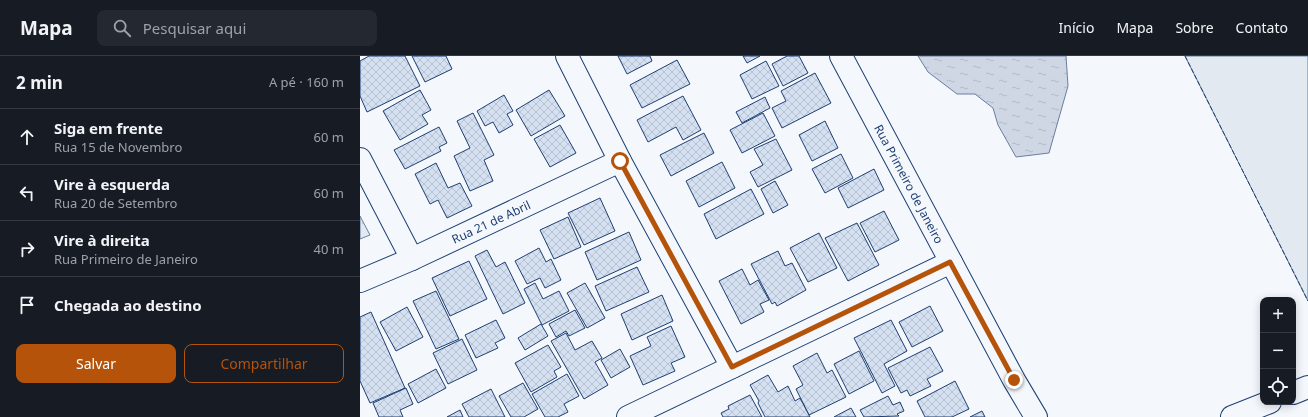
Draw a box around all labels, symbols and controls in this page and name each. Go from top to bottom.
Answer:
search box [97,10,377,46]
text: Mapa [20,15,73,41]
icon: search [111,17,133,39]
text: Pesquisar aqui [143,18,246,38]
text: Início [1059,18,1094,37]
text: Mapa [1116,18,1153,37]
text: Sobre [1175,18,1214,37]
text: Contato [1236,18,1288,37]
text: 2 min [16,71,63,94]
text: A pé · 160 m [269,73,344,91]
text: Siga em frente [54,118,163,138]
street label: Rua Primeiro de Janeiro [870,121,948,247]
icon: ahead [16,126,38,148]
text: 60 m [314,128,344,146]
text: Rua 15 de Novembro [54,138,182,156]
route start [611,152,629,170]
text: Vire à esquerda [54,174,170,194]
icon: left [16,182,38,204]
text: 60 m [314,184,344,202]
text: Rua 20 de Setembro [54,194,177,212]
street label: Rua 21 de Abril [449,196,533,248]
text: Vire à direita [54,230,150,250]
icon: right [16,238,38,260]
text: 40 m [314,240,344,258]
text: Rua Primeiro de Janeiro [54,250,198,268]
icon: arrive [16,294,38,316]
text: Chegada ao destino [54,295,202,315]
map controls [1260,297,1296,405]
button: + [1260,297,1296,333]
button: − [1260,333,1296,369]
button: Salvar [16,344,176,383]
button: Compartilhar [184,344,344,383]
button: locate [1260,369,1296,405]
route end [1005,371,1023,389]

